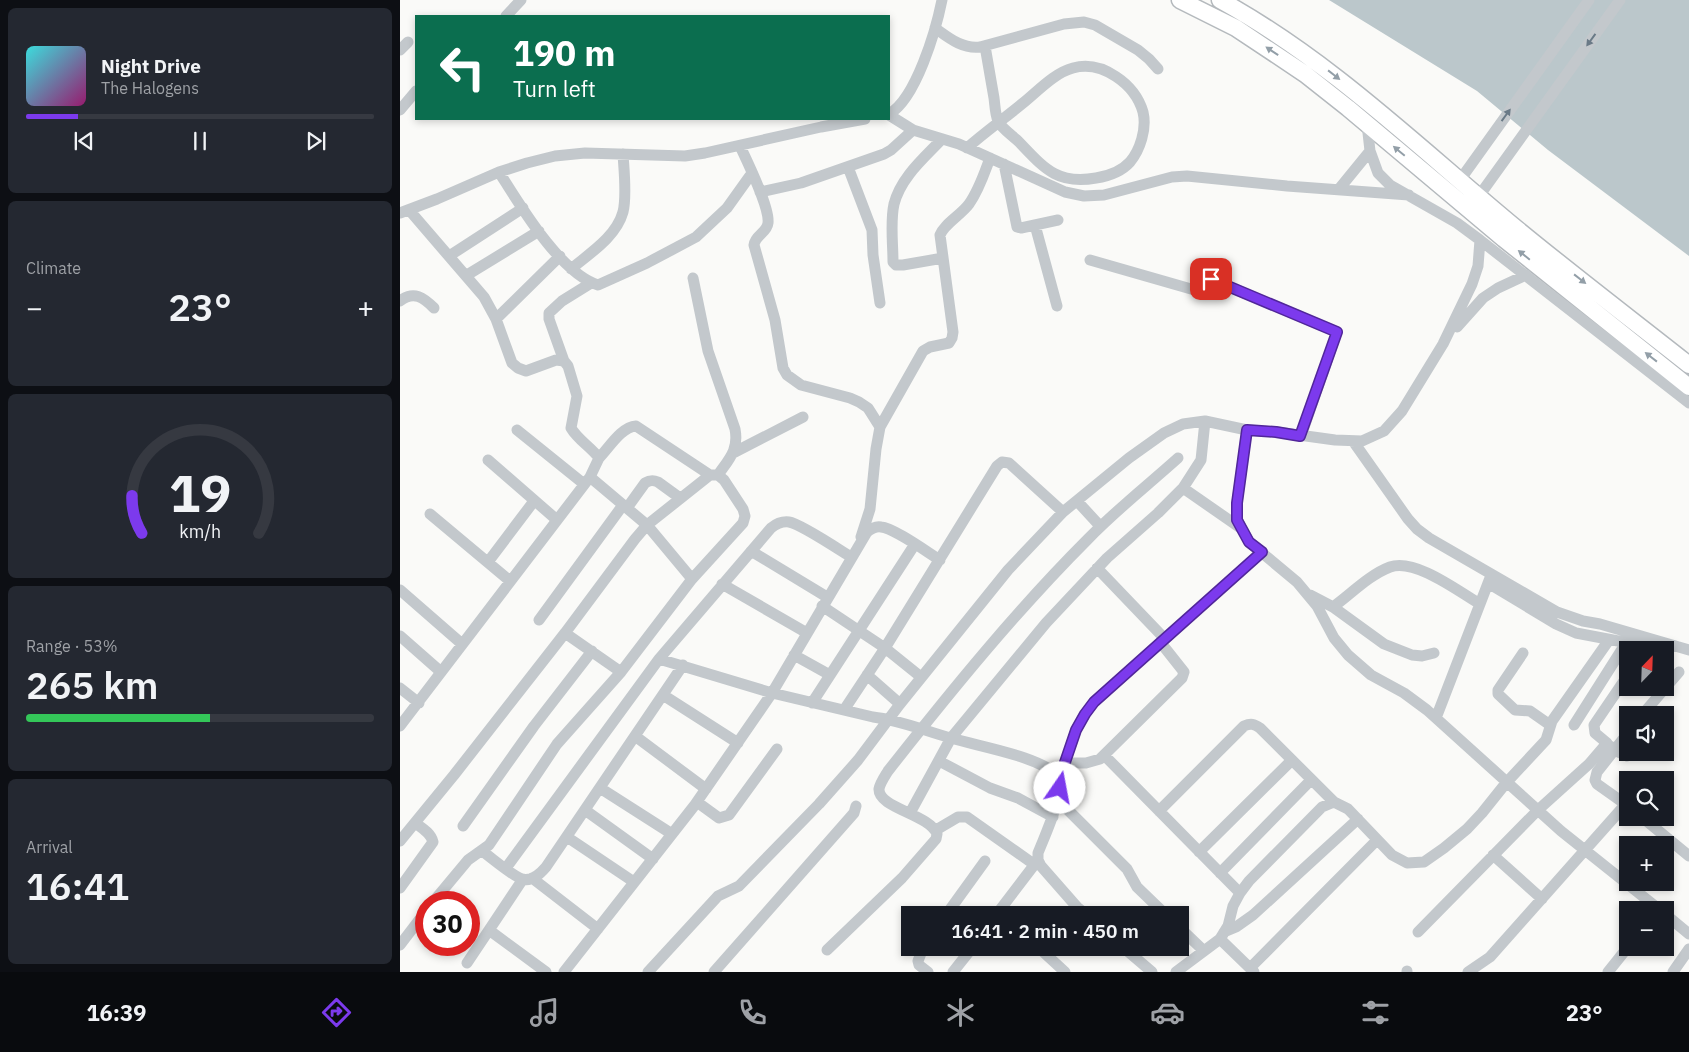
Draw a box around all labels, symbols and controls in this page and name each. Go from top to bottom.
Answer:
text: 190 m [513,30,616,76]
one-way arrow [1586,33,1596,46]
icon: left [430,35,495,100]
one-way arrow [1265,46,1278,56]
text: Night Drive [101,54,201,78]
one-way arrow [1327,69,1340,80]
text: Turn left [513,74,596,103]
text: The Halogens [101,78,199,98]
one-way arrow [1501,108,1511,122]
icon: previous [70,127,98,155]
icon: pause [186,127,214,155]
icon: next [302,127,330,155]
one-way arrow [1394,145,1406,157]
one-way arrow [1518,250,1531,261]
text: Climate [26,258,81,278]
pin [1190,258,1232,300]
icon: arrive [1197,265,1225,293]
one-way arrow [1573,274,1586,285]
text: 23° [168,282,232,331]
text: − [26,289,43,326]
text: + [357,289,374,326]
one-way arrow [1645,351,1658,362]
text: 19 [169,459,231,526]
text: km/h [179,520,221,543]
text: Range · 53% [26,636,118,656]
north arrow [1619,641,1674,696]
map controls [1619,641,1674,956]
text: 265 km [26,660,158,709]
button: sound [1619,706,1674,761]
position arrow [1033,761,1085,813]
button: search [1619,771,1674,826]
button: + [1619,836,1674,891]
text: Arrival [26,837,73,857]
text: 16:41 [26,861,129,910]
speed limit sign: 30 [415,891,480,956]
button: − [1619,901,1674,956]
text: 16:41 · 2 min · 450 m [951,919,1139,943]
icon: directions [319,995,354,1030]
icon: music [527,995,562,1030]
icon: phone [735,995,770,1030]
icon: climate [943,995,978,1030]
icon: car [1150,995,1185,1030]
icon: filters [1358,995,1393,1030]
text: 16:39 [86,998,146,1027]
text: 23° [1566,998,1603,1027]

